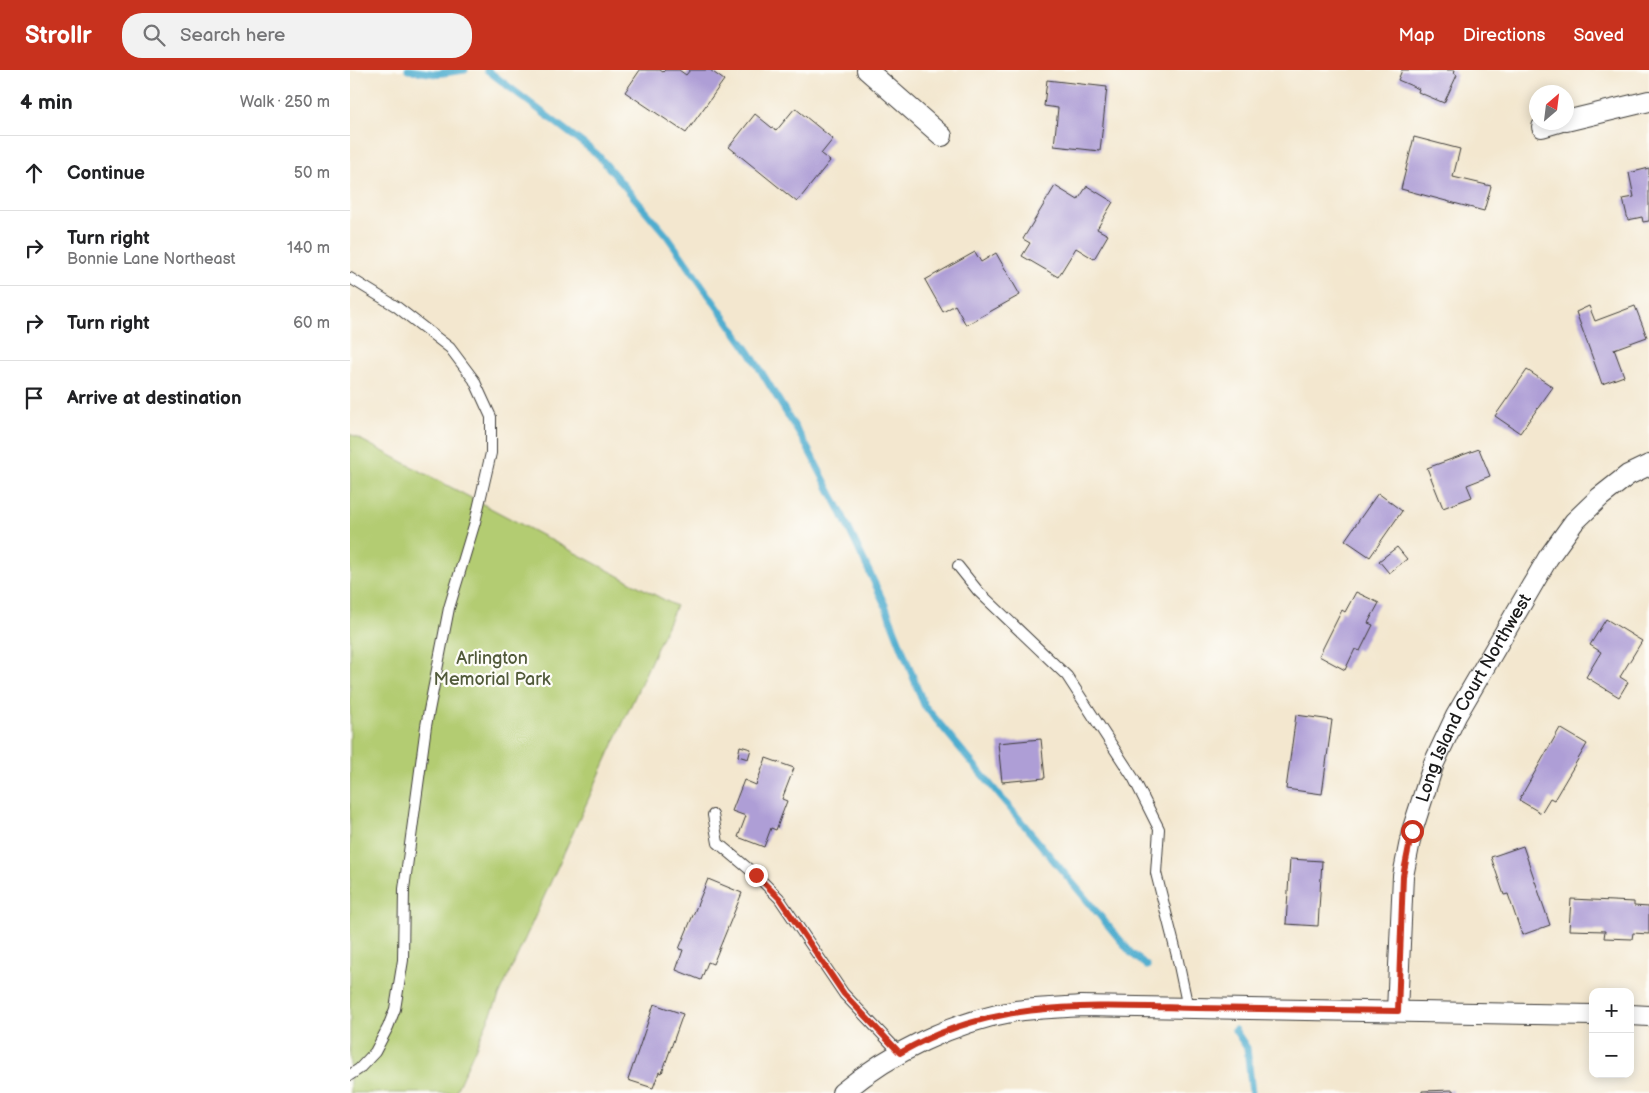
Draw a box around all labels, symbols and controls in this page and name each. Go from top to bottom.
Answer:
search box [122,13,472,58]
text: Strollr [25,21,92,50]
icon: search [140,21,168,49]
text: Search here [180,24,285,47]
text: Map [1399,25,1435,46]
text: Directions [1463,25,1545,46]
text: Saved [1573,25,1624,46]
north arrow [1529,85,1574,130]
text: 4 min [20,90,73,115]
text: Walk · 250 m [240,93,330,112]
icon: ahead [20,159,48,187]
text: Continue [67,162,145,185]
text: 50 m [294,164,330,183]
text: Turn right [67,227,150,250]
icon: right [20,234,48,262]
text: 140 m [287,239,330,258]
text: Bonnie Lane Northeast [67,250,235,269]
icon: right [20,309,48,337]
text: Turn right [67,312,150,335]
text: 60 m [293,314,330,333]
icon: arrive [20,384,48,412]
text: Arrive at destination [67,387,242,410]
street label: Long Island Court Northwest [1412,590,1536,805]
park label: Arlington Memorial Park [433,648,551,690]
route start [1401,820,1424,843]
route end [745,864,768,887]
map controls [1589,988,1634,1078]
button: + [1589,988,1634,1033]
button: − [1589,1033,1634,1078]

